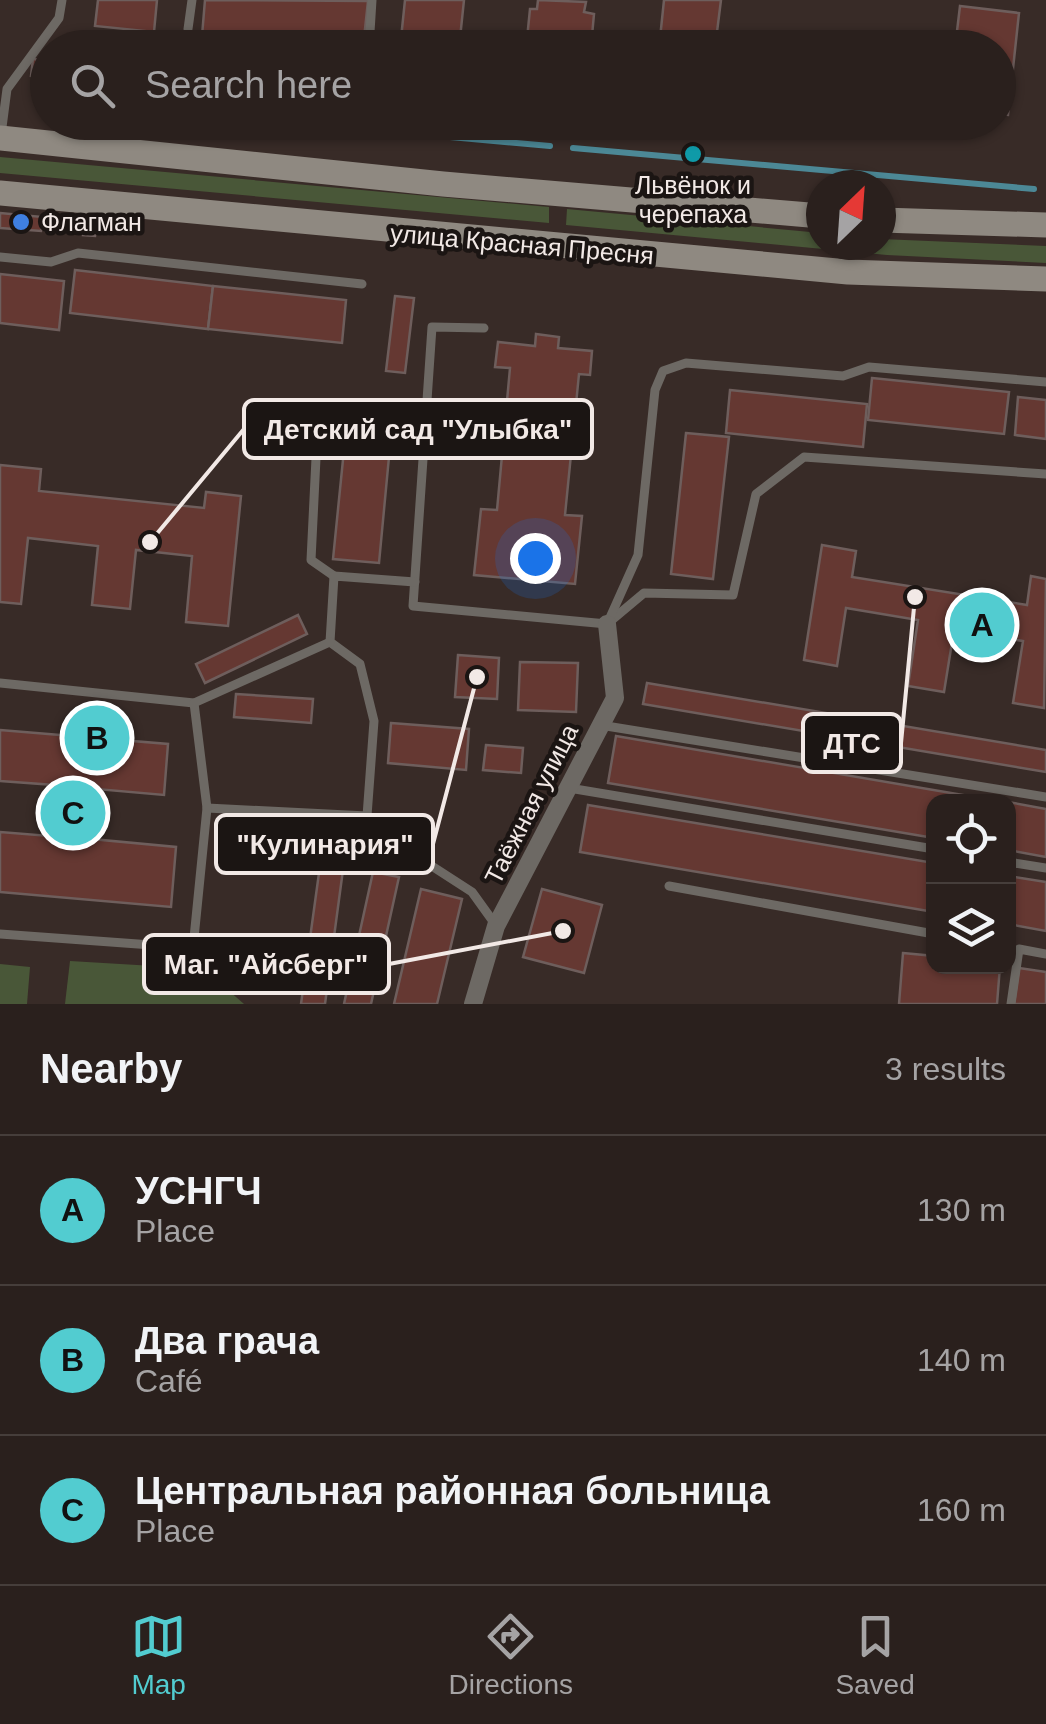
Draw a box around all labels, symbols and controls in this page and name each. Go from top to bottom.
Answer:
search box [30,30,1016,140]
icon: search [65,58,120,113]
text: Search here [145,64,352,106]
marker: Львёнок и черепаха [682,143,704,165]
north arrow [806,170,896,260]
place label: Львёнок и черепаха [635,171,751,228]
place label: Флагман [41,208,142,236]
marker: Флагман [10,211,32,233]
street label: улица Красная Пресня [389,219,655,269]
callout: Детский сад "Улыбка" [244,400,592,458]
text: Детский сад "Улыбка" [264,414,572,445]
your location [510,533,561,584]
pin: A [950,588,1014,662]
pin: B [64,700,130,776]
callout: ДТС [803,714,901,772]
street label: Таёжная улица [479,719,583,889]
text: ДТС [823,728,881,759]
pin: C [40,776,106,850]
map controls [926,794,1016,974]
button: locate [926,794,1016,884]
callout: "Кулинария" [216,815,433,873]
text: "Кулинария" [237,829,413,860]
button: layers [926,884,1016,974]
callout: Маг. "Айсберг" [144,935,389,993]
text: Маг. "Айсберг" [164,949,368,980]
text: Nearby [40,1045,182,1092]
text: 3 results [885,1051,1006,1087]
text: УСНГЧ [135,1170,262,1212]
text: A [61,1192,84,1228]
text: 130 m [917,1192,1006,1228]
text: Place [135,1213,215,1249]
text: Два грача [135,1320,319,1362]
text: B [61,1342,84,1378]
text: 140 m [917,1342,1006,1378]
text: Café [135,1363,203,1399]
text: Центральная районная больница [135,1470,770,1512]
text: C [61,1492,84,1528]
text: 160 m [917,1492,1006,1528]
text: Place [135,1513,215,1549]
tab: Map [131,1609,186,1701]
tab: Directions [449,1609,573,1701]
tab: Saved [835,1609,915,1701]

